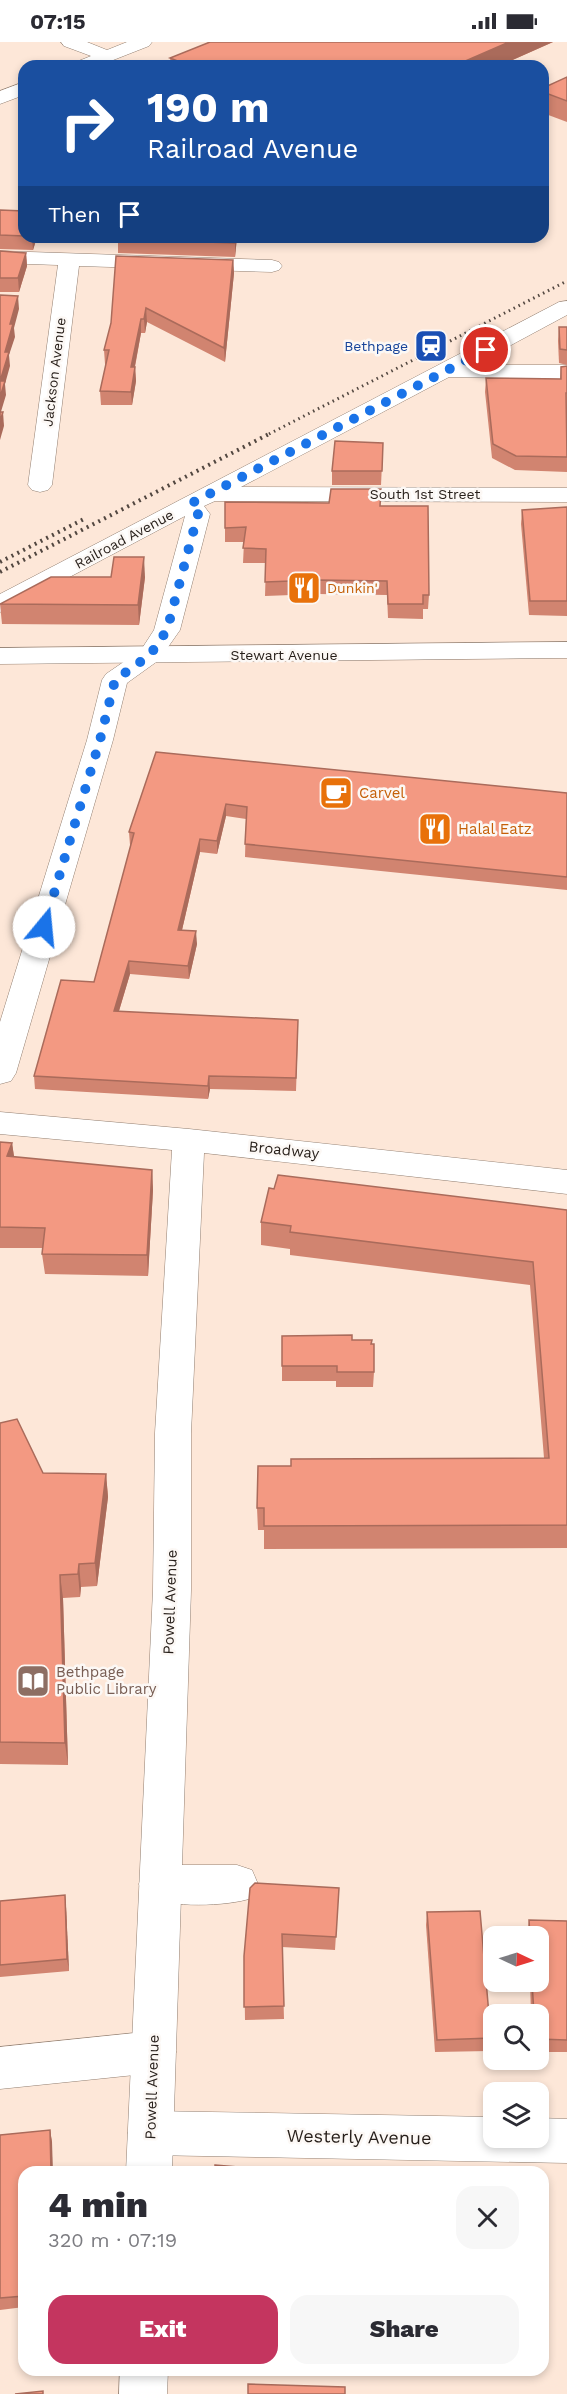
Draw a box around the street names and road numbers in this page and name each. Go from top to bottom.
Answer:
street label: Jackson Avenue [39,317,69,427]
street label: South 1st Street [370,486,480,502]
street label: Railroad Avenue [72,506,176,572]
street label: Stewart Avenue [230,647,338,663]
street label: Broadway [248,1137,320,1163]
street label: Powell Avenue [159,1549,181,1655]
street label: Powell Avenue [141,2034,163,2140]
street label: Westerly Avenue [286,2125,432,2148]

